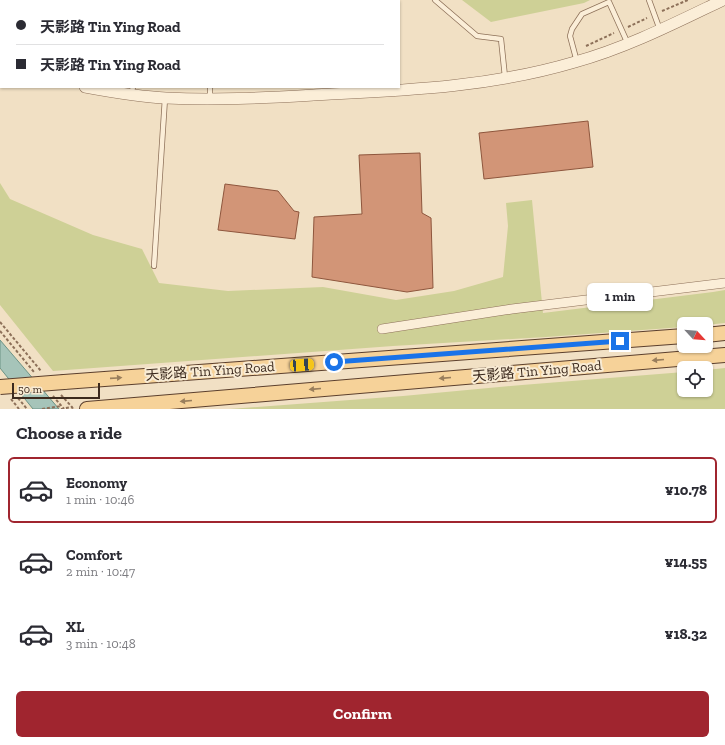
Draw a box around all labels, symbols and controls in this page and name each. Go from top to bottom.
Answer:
text: 天影路 Tin Ying Road [40,18,181,36]
text: 天影路 Tin Ying Road [40,56,181,74]
callout: 1 min [587,283,653,311]
text: 1 min [605,289,635,304]
north arrow [677,317,713,353]
map controls [677,317,713,397]
route end [611,332,629,350]
route start [325,353,343,371]
street label: 天影路 Tin Ying Road [472,357,603,385]
one-way arrow [652,357,664,364]
street label: 天影路 Tin Ying Road [145,358,276,384]
car [290,358,314,372]
button: locate [677,361,713,397]
one-way arrow [110,375,122,382]
one-way arrow [439,375,451,382]
scale bar [12,381,100,400]
text: 50 m [18,383,42,396]
one-way arrow [309,386,322,393]
one-way arrow [180,397,192,404]
text: Choose a ride [16,422,122,444]
icon: car [18,472,54,508]
text: Economy [66,474,127,492]
text: ¥10.78 [665,481,707,499]
text: 1 min · 10:46 [66,492,134,507]
icon: car [18,544,54,580]
text: Comfort [66,546,122,564]
text: ¥14.55 [664,553,707,571]
text: 2 min · 10:47 [66,564,135,579]
icon: car [18,616,54,652]
text: XL [66,618,84,636]
text: ¥18.32 [664,625,707,643]
text: 3 min · 10:48 [66,636,136,651]
button: Confirm [16,691,709,737]

